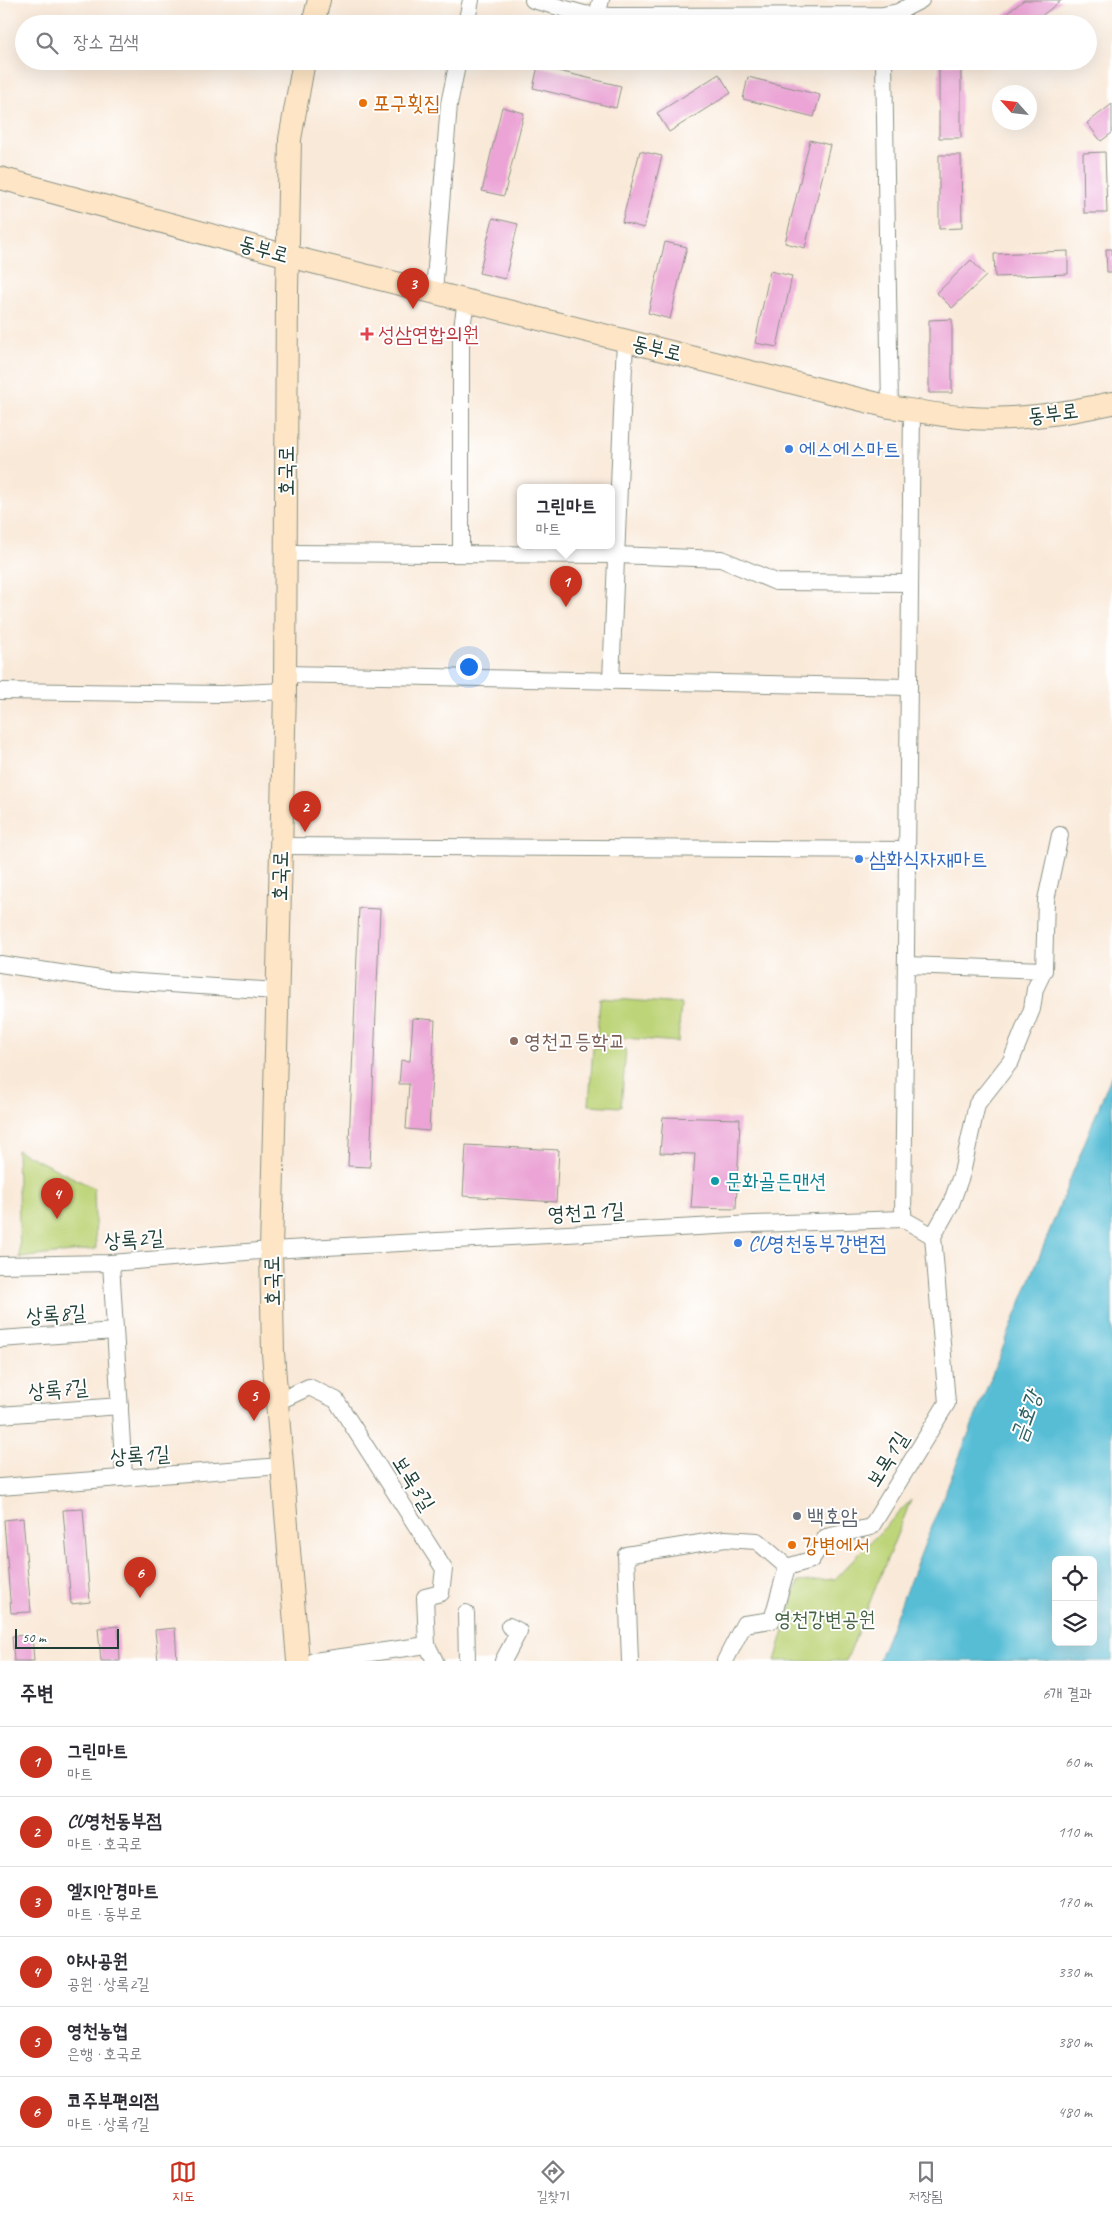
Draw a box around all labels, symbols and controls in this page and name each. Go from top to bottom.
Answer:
search box [15,15,1097,70]
icon: search [33,29,61,57]
text: 장소 검색 [73,30,139,54]
north arrow [992,85,1037,130]
place label: 포구횟집 [373,90,441,116]
marker: 포구횟집 [357,97,369,109]
street label: 동부로 [236,230,292,268]
pin: 3 [397,268,429,309]
place label: 성삼연합의원 [378,321,479,347]
marker: 성삼연합의원 [360,327,374,341]
street label: 동부로 [629,329,685,367]
street label: 동부로 [1026,397,1080,429]
place label: 에스에스마트 [799,436,900,462]
marker: 에스에스마트 [783,443,795,455]
street label: 호국로 [273,446,299,496]
popup [517,484,615,549]
text: 그린마트 [535,494,597,518]
text: 마트 [535,519,561,539]
pin: 1 [550,566,582,607]
your location [456,654,482,680]
pin: 2 [289,791,321,832]
place label: 삼화식자재마트 [869,846,987,872]
street label: 호국로 [267,850,293,902]
marker: 삼화식자재마트 [853,853,865,865]
place label: 영천고등학교 [524,1028,625,1054]
marker: 영천고등학교 [508,1035,520,1047]
place label: 문화골든맨션 [725,1168,826,1194]
marker: 문화골든맨션 [709,1175,721,1187]
pin: 4 [41,1178,73,1219]
street label: 영천고1길 [547,1197,625,1227]
street label: 상록2길 [103,1224,165,1254]
place label: CU영천동부강변점 [748,1230,886,1256]
marker: CU영천동부강변점 [732,1237,744,1249]
street label: 호국로 [259,1255,285,1307]
street label: 상록8길 [25,1299,87,1329]
street label: 상록7길 [27,1373,89,1405]
pin: 5 [238,1380,270,1421]
water label: 금호강 [1004,1384,1049,1446]
street label: 보목1길 [860,1427,914,1491]
street label: 상록1길 [109,1440,171,1470]
street label: 보목3길 [387,1451,441,1515]
place label: 백호암 [807,1503,858,1529]
marker: 백호암 [791,1510,803,1522]
place label: 강변에서 [802,1532,870,1558]
marker: 강변에서 [786,1539,798,1551]
map controls [1052,1556,1097,1646]
button: locate [1052,1556,1097,1601]
pin: 6 [124,1557,156,1598]
button: layers [1052,1601,1097,1646]
park label: 영천강변공원 [774,1606,876,1632]
scale bar [15,1626,119,1649]
text: 50 m [22,1629,46,1646]
text: 주변 [20,1680,54,1706]
text: 6개 결과 [1042,1684,1092,1704]
text: 그린마트 [67,1739,128,1763]
text: 1 [32,1752,40,1772]
text: 60 m [1065,1752,1092,1772]
text: 마트 [67,1764,93,1784]
text: CU영천동부점 [67,1809,161,1833]
text: 2 [32,1822,40,1842]
text: 110 m [1058,1822,1092,1842]
text: 마트 · 호국로 [67,1834,142,1854]
text: 엘지안경마트 [67,1879,159,1903]
text: 3 [32,1892,40,1912]
text: 170 m [1058,1892,1092,1912]
text: 마트 · 동부로 [67,1904,142,1924]
text: 야사공원 [67,1949,128,1973]
text: 4 [32,1962,40,1982]
text: 330 m [1058,1962,1092,1982]
text: 공원 · 상록2길 [67,1974,149,1994]
text: 영천농협 [67,2019,128,2043]
text: 5 [33,2032,39,2052]
text: 380 m [1058,2032,1092,2052]
text: 은행 · 호국로 [67,2044,142,2064]
text: 코주부편의점 [67,2089,159,2113]
text: 6 [32,2102,40,2122]
text: 480 m [1058,2102,1092,2122]
text: 마트 · 상록1길 [67,2114,149,2134]
tab: 지도 [169,2158,197,2206]
tab: 길찾기 [536,2158,570,2206]
tab: 저장됨 [909,2158,943,2206]

